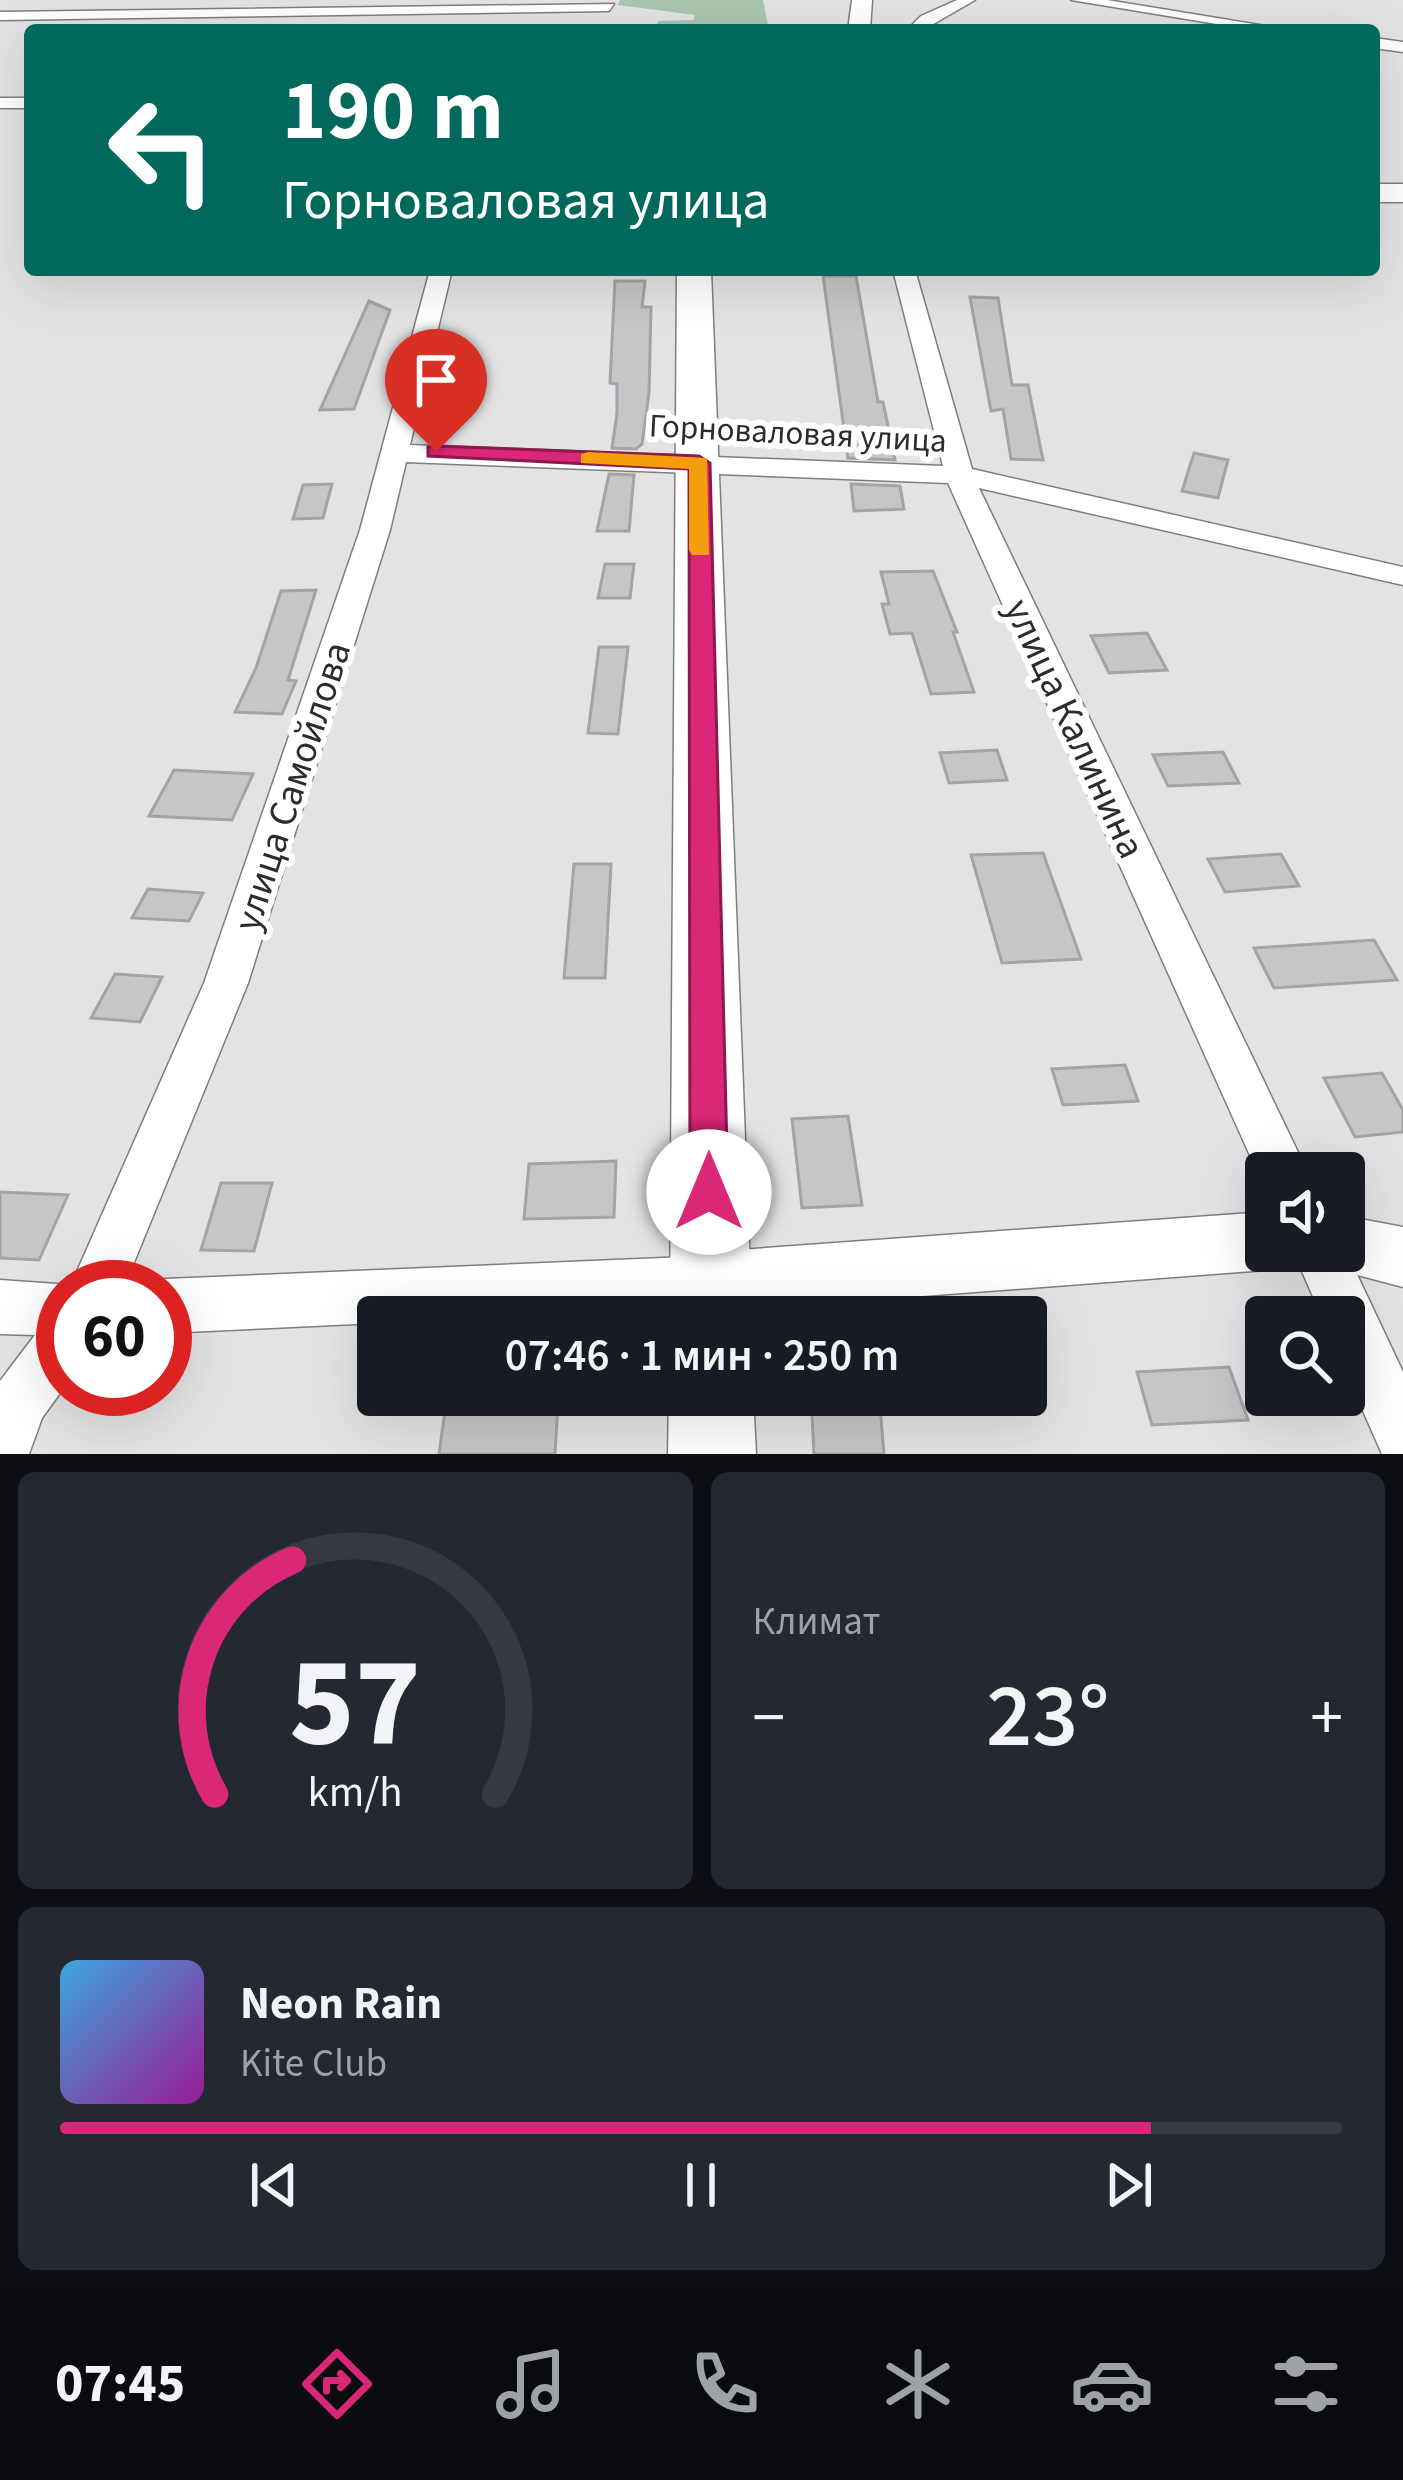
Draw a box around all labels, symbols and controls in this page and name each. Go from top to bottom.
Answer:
text: 190 m [282,52,504,172]
icon: left [84,72,240,228]
text: Горноваловая улица [282,163,769,240]
pin [385,329,487,452]
icon: arrive [403,347,469,413]
street label: Горноваловая улица [648,402,948,465]
street label: улица Калинина [990,590,1159,868]
street label: улица Самойлова [220,635,366,938]
position arrow [646,1129,772,1255]
map controls [1245,1152,1365,1416]
button: sound [1245,1152,1365,1272]
speed limit sign: 60 [36,1260,192,1416]
button: search [1245,1296,1365,1416]
text: 07:46 · 1 мин · 250 m [505,1324,899,1388]
text: Климат [753,1594,880,1650]
text: 57 [289,1615,421,1793]
text: 23° [986,1653,1110,1781]
text: − [753,1671,785,1765]
text: + [1310,1671,1343,1765]
text: km/h [308,1761,403,1822]
text: Neon Rain [240,1972,442,2036]
text: Kite Club [240,2036,387,2092]
icon: previous [241,2152,307,2218]
icon: pause [668,2152,734,2218]
icon: next [1096,2152,1162,2218]
icon: directions [295,2342,379,2426]
icon: music [489,2342,573,2426]
icon: phone [683,2342,767,2426]
icon: climate [876,2342,960,2426]
icon: car [1070,2342,1154,2426]
icon: filters [1264,2342,1348,2426]
text: 07:45 [55,2346,185,2423]

